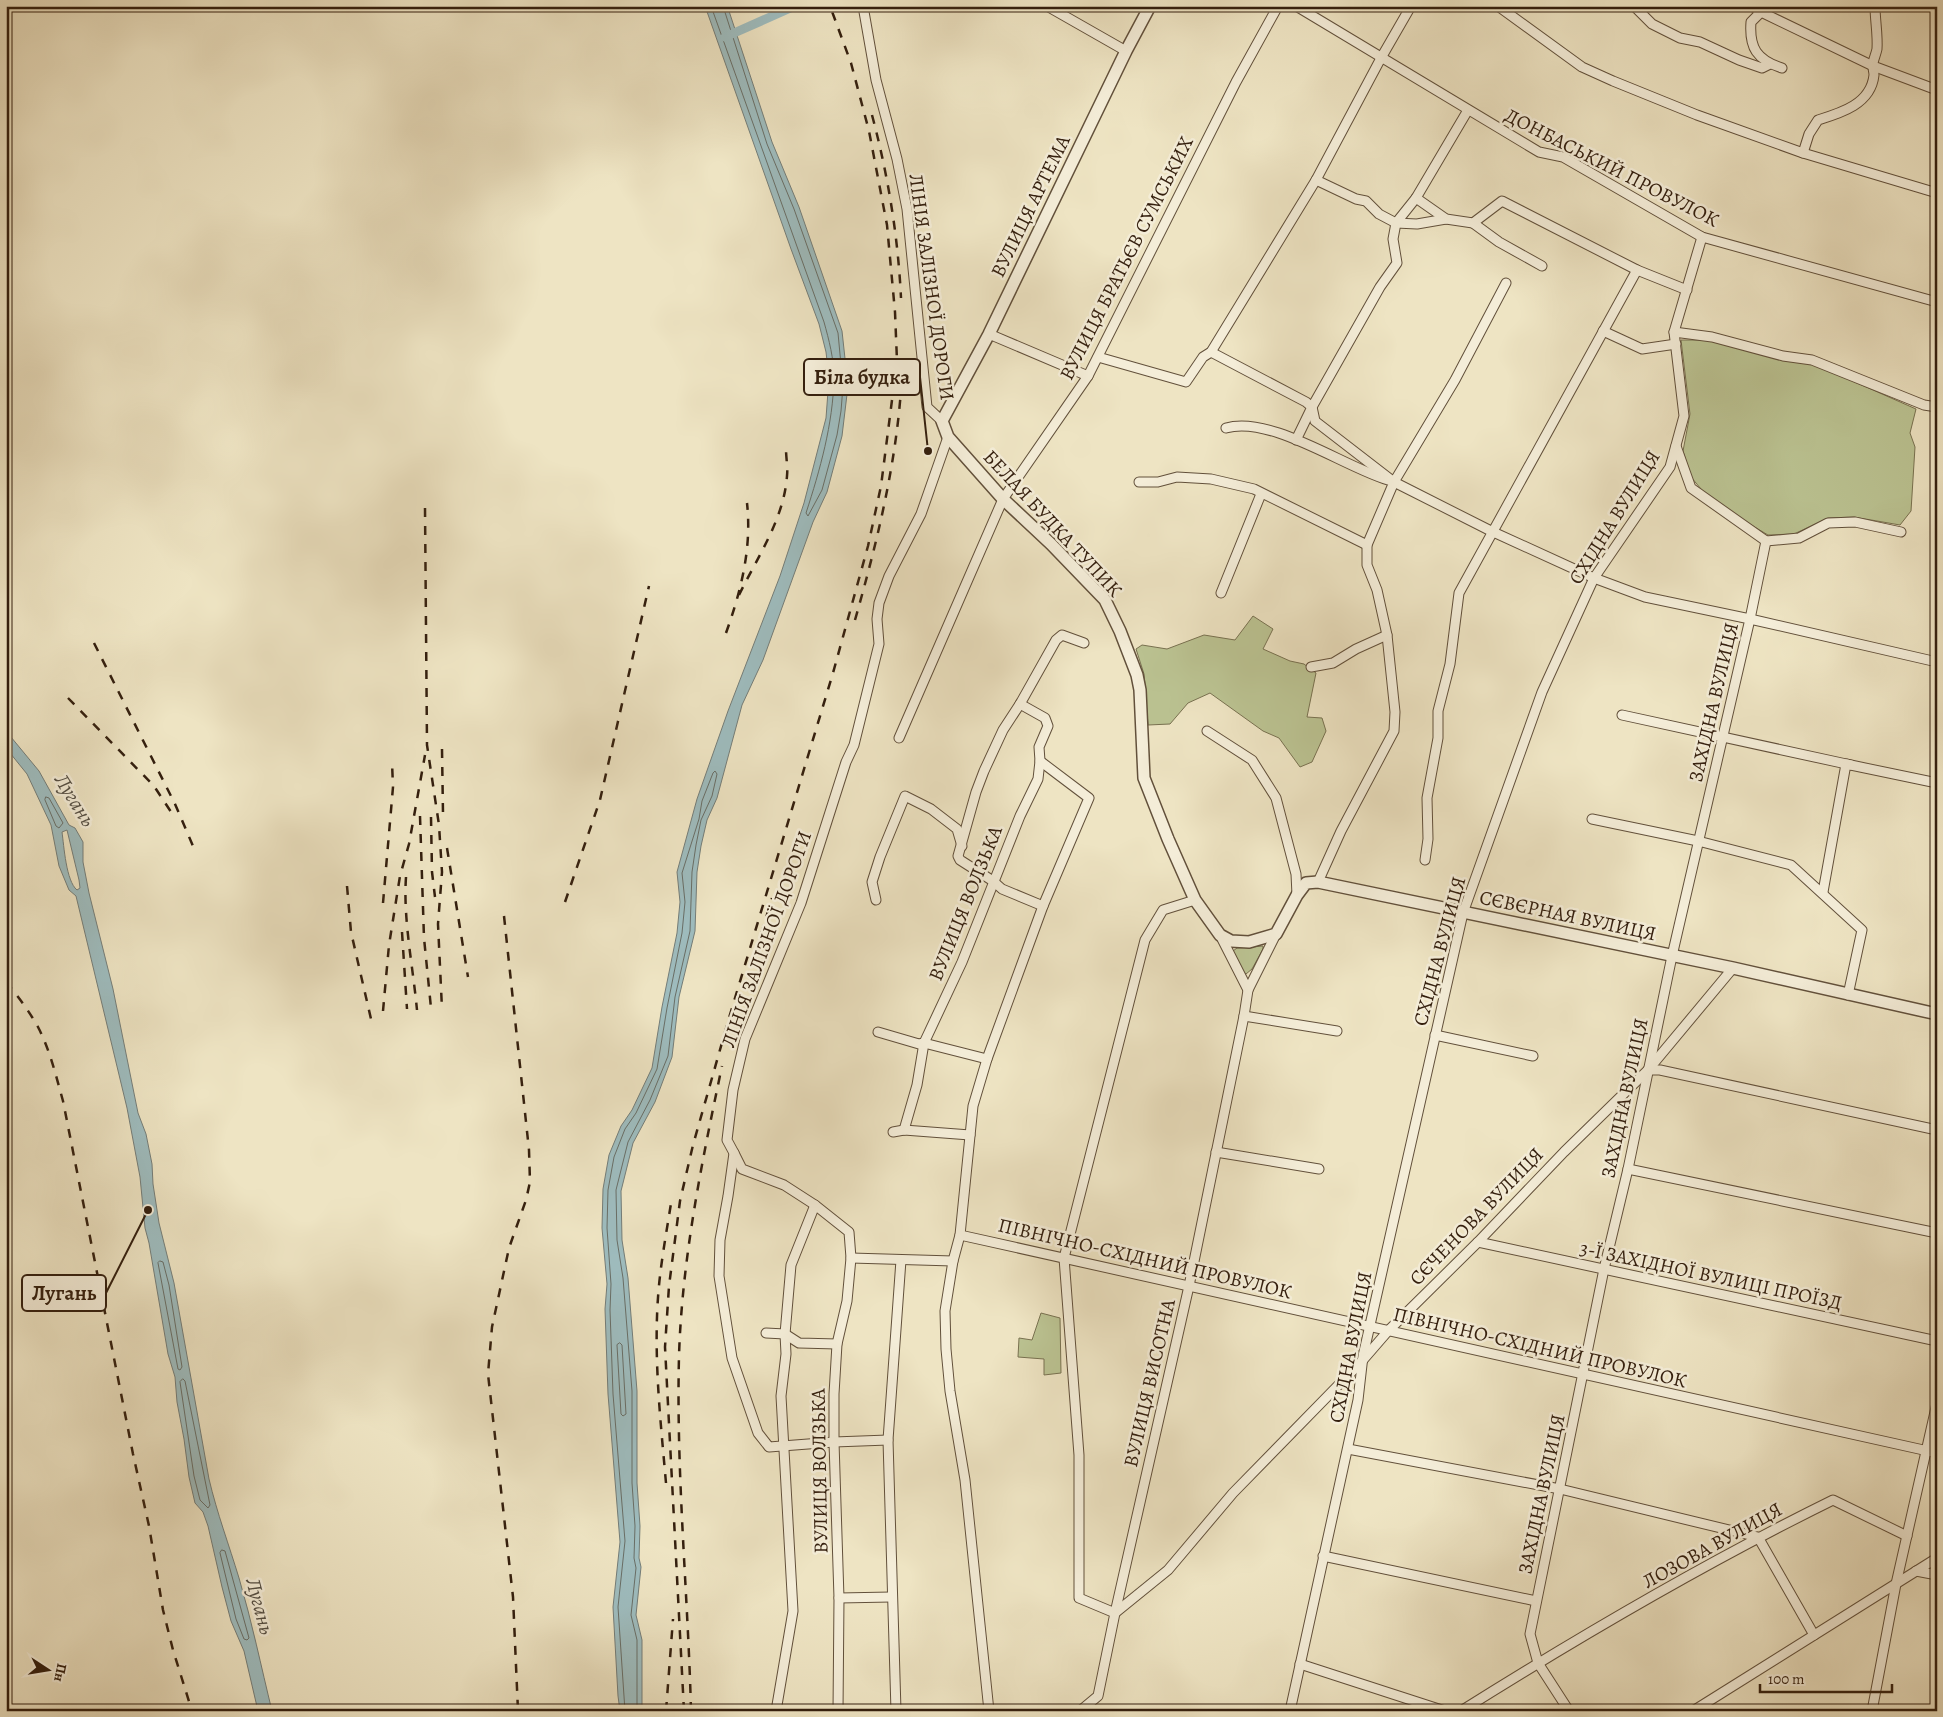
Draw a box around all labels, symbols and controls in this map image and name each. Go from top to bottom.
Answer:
street label: ДОНБАСЬКИЙ ПРОВУЛОК [1500,102,1724,233]
street label: ВУЛИЦЯ АРТЕМА [984,130,1077,282]
street label: ВУЛИЦЯ БРАТЬЄВ СУМСЬКИХ [1053,131,1200,385]
street label: ЛІНІЯ ЗАЛІЗНОЇ ДОРОГИ [902,172,961,402]
callout: Біла будка [804,359,920,395]
text: Біла будка [814,363,910,391]
street label: БЕЛАЯ БУДКА ТУПИК [977,444,1128,603]
street label: СХІДНА ВУЛИЦЯ [1562,445,1667,589]
street label: ЗАХІДНА ВУЛИЦЯ [1682,620,1745,784]
water label: Лугань [47,767,102,832]
street label: ВУЛИЦЯ ВОЛЗЬКА [922,821,1009,985]
street label: ЛІНІЯ ЗАЛІЗНОЇ ДОРОГИ [715,827,818,1051]
street label: СХІДНА ВУЛИЦЯ [1407,874,1472,1029]
street label: СЄВЄРНАЯ ВУЛИЦЯ [1477,884,1659,947]
street label: ЗАХІДНА ВУЛИЦЯ [1594,1016,1655,1181]
street label: СЄЧЕНОВА ВУЛИЦЯ [1403,1141,1549,1291]
street label: ПІВНІЧНО-СХІДНИЙ ПРОВУЛОК [996,1212,1294,1305]
street label: 3-Ї ЗАХІДНОЇ ВУЛИЦІ ПРОЇЗД [1577,1234,1845,1316]
street label: СХІДНА ВУЛИЦЯ [1323,1269,1378,1425]
callout: Лугань [22,1275,106,1311]
text: Лугань [32,1279,97,1307]
street label: ВУЛИЦЯ ВИСОТНА [1117,1296,1182,1470]
street label: ПІВНІЧНО-СХІДНИЙ ПРОВУЛОК [1391,1301,1689,1394]
street label: ВУЛИЦЯ ВОЛЗЬКА [805,1388,834,1554]
street label: ЗАХІДНА ВУЛИЦЯ [1511,1412,1572,1577]
street label: ЛОЗОВА ВУЛИЦЯ [1638,1496,1787,1595]
water label: Лугань [239,1574,281,1638]
north arrow [22,1644,72,1694]
text: Пн [49,1662,71,1684]
scale bar [1760,1662,1893,1694]
text: 100 m [1768,1669,1805,1689]

